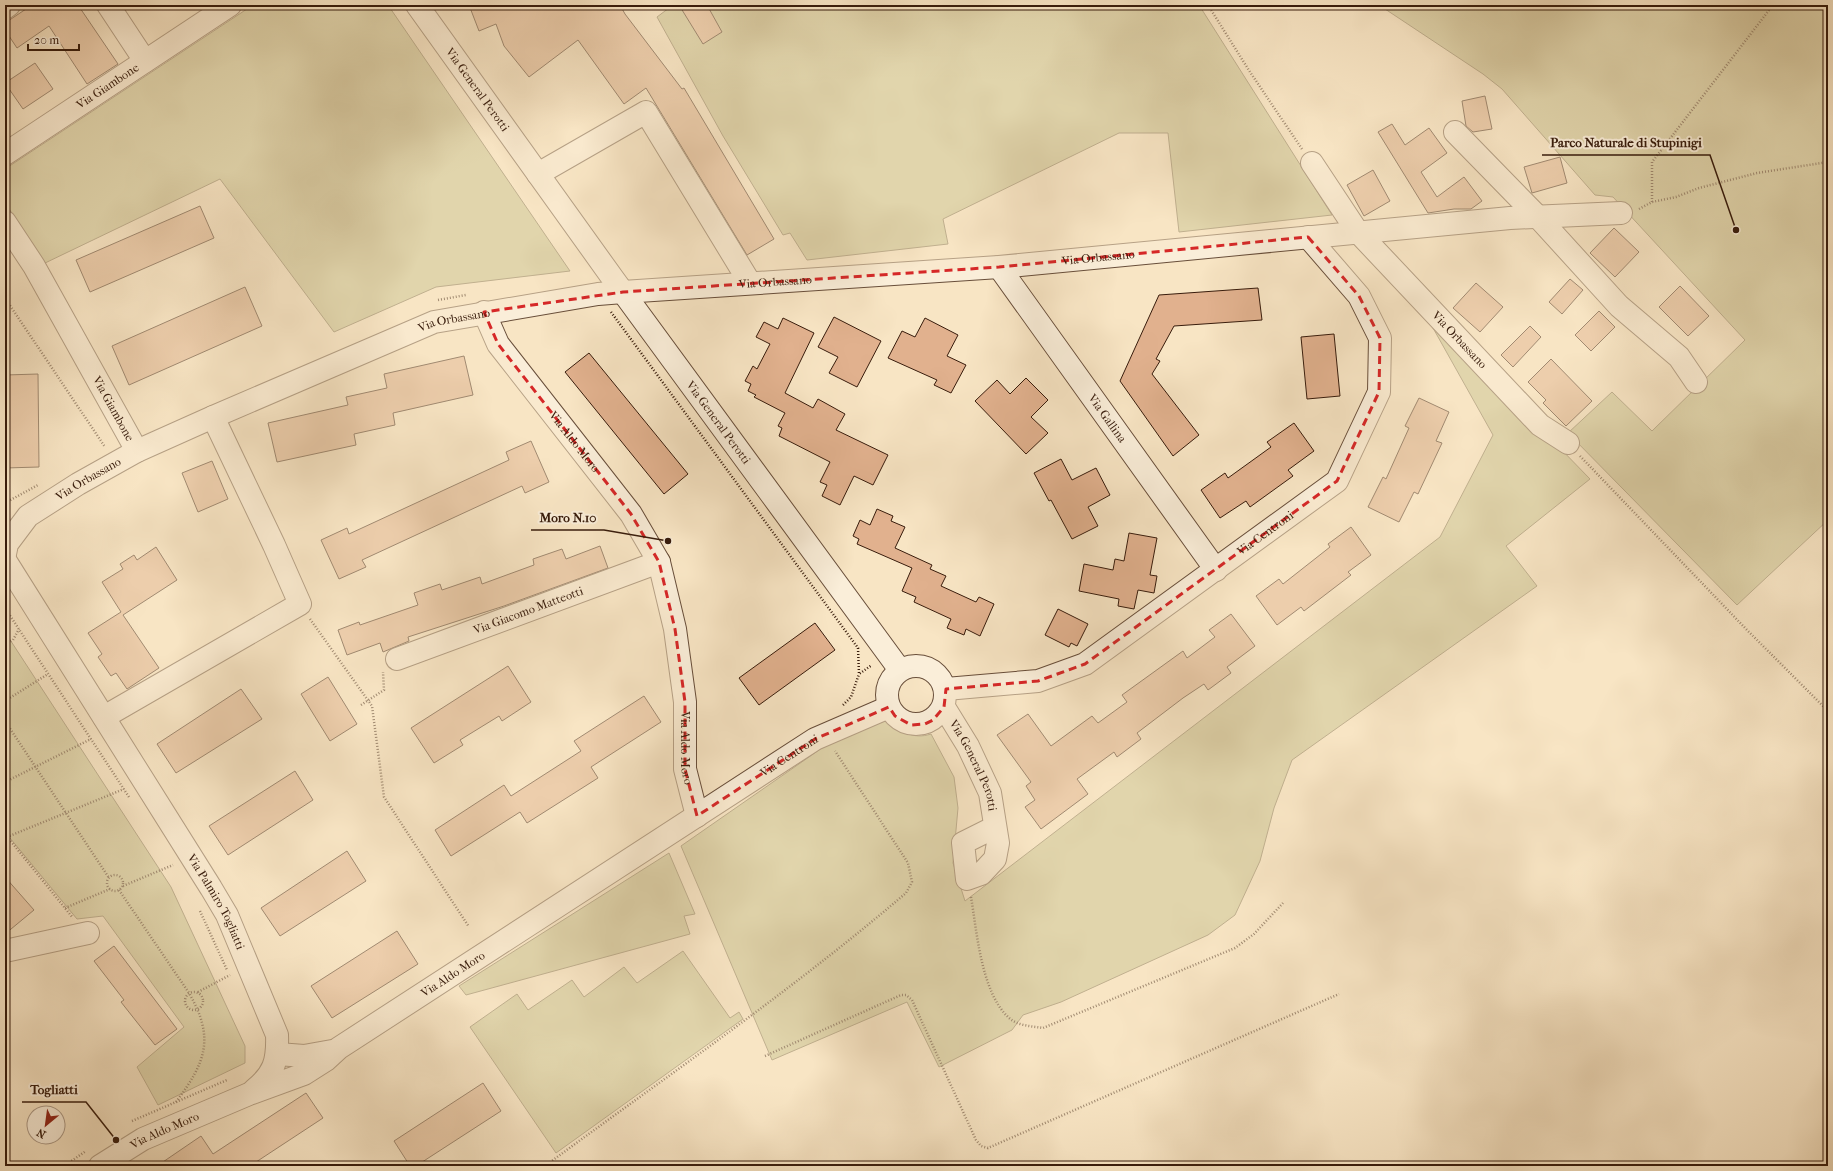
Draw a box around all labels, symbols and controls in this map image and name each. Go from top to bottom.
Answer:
scale bar [28,26,79,52]
text: 20 m [34,33,59,47]
street label: Via General Perotti [442,44,512,134]
street label: Via Giambone [73,60,142,112]
callout: Parco Naturale di Stupinigi [1542,130,1710,155]
text: Parco Naturale di Stupinigi [1550,135,1702,151]
street label: Via Orbassano [1060,247,1135,268]
street label: Via Orbassano [737,272,812,291]
street label: Via Orbassano [415,306,491,335]
street label: Via Orbassano [1429,308,1490,371]
street label: Via Giambone [89,373,137,444]
street label: Via General Perotti [683,377,754,467]
street label: Via Gallina [1085,390,1130,446]
street label: Via Aldo Moro [546,408,603,475]
street label: Via Orbassano [52,454,123,504]
callout: Moro N.10 [531,505,604,530]
street label: Via Centroni [1233,508,1296,559]
text: Moro N.10 [539,510,596,525]
street label: Via Giacomo Matteotti [470,583,586,637]
street label: Via Aldo Moro [678,710,696,786]
street label: Via General Perotti [946,716,1000,812]
street label: Via Centroni [757,731,820,780]
street label: Via Palmiro Togliatti [184,851,248,952]
street label: Via Aldo Moro [417,948,488,1001]
callout: Togliatti [22,1077,86,1102]
text: Togliatti [29,1082,78,1098]
north arrow [26,1105,66,1145]
street label: Via Aldo Moro [127,1109,201,1153]
text: N [34,1125,48,1141]

